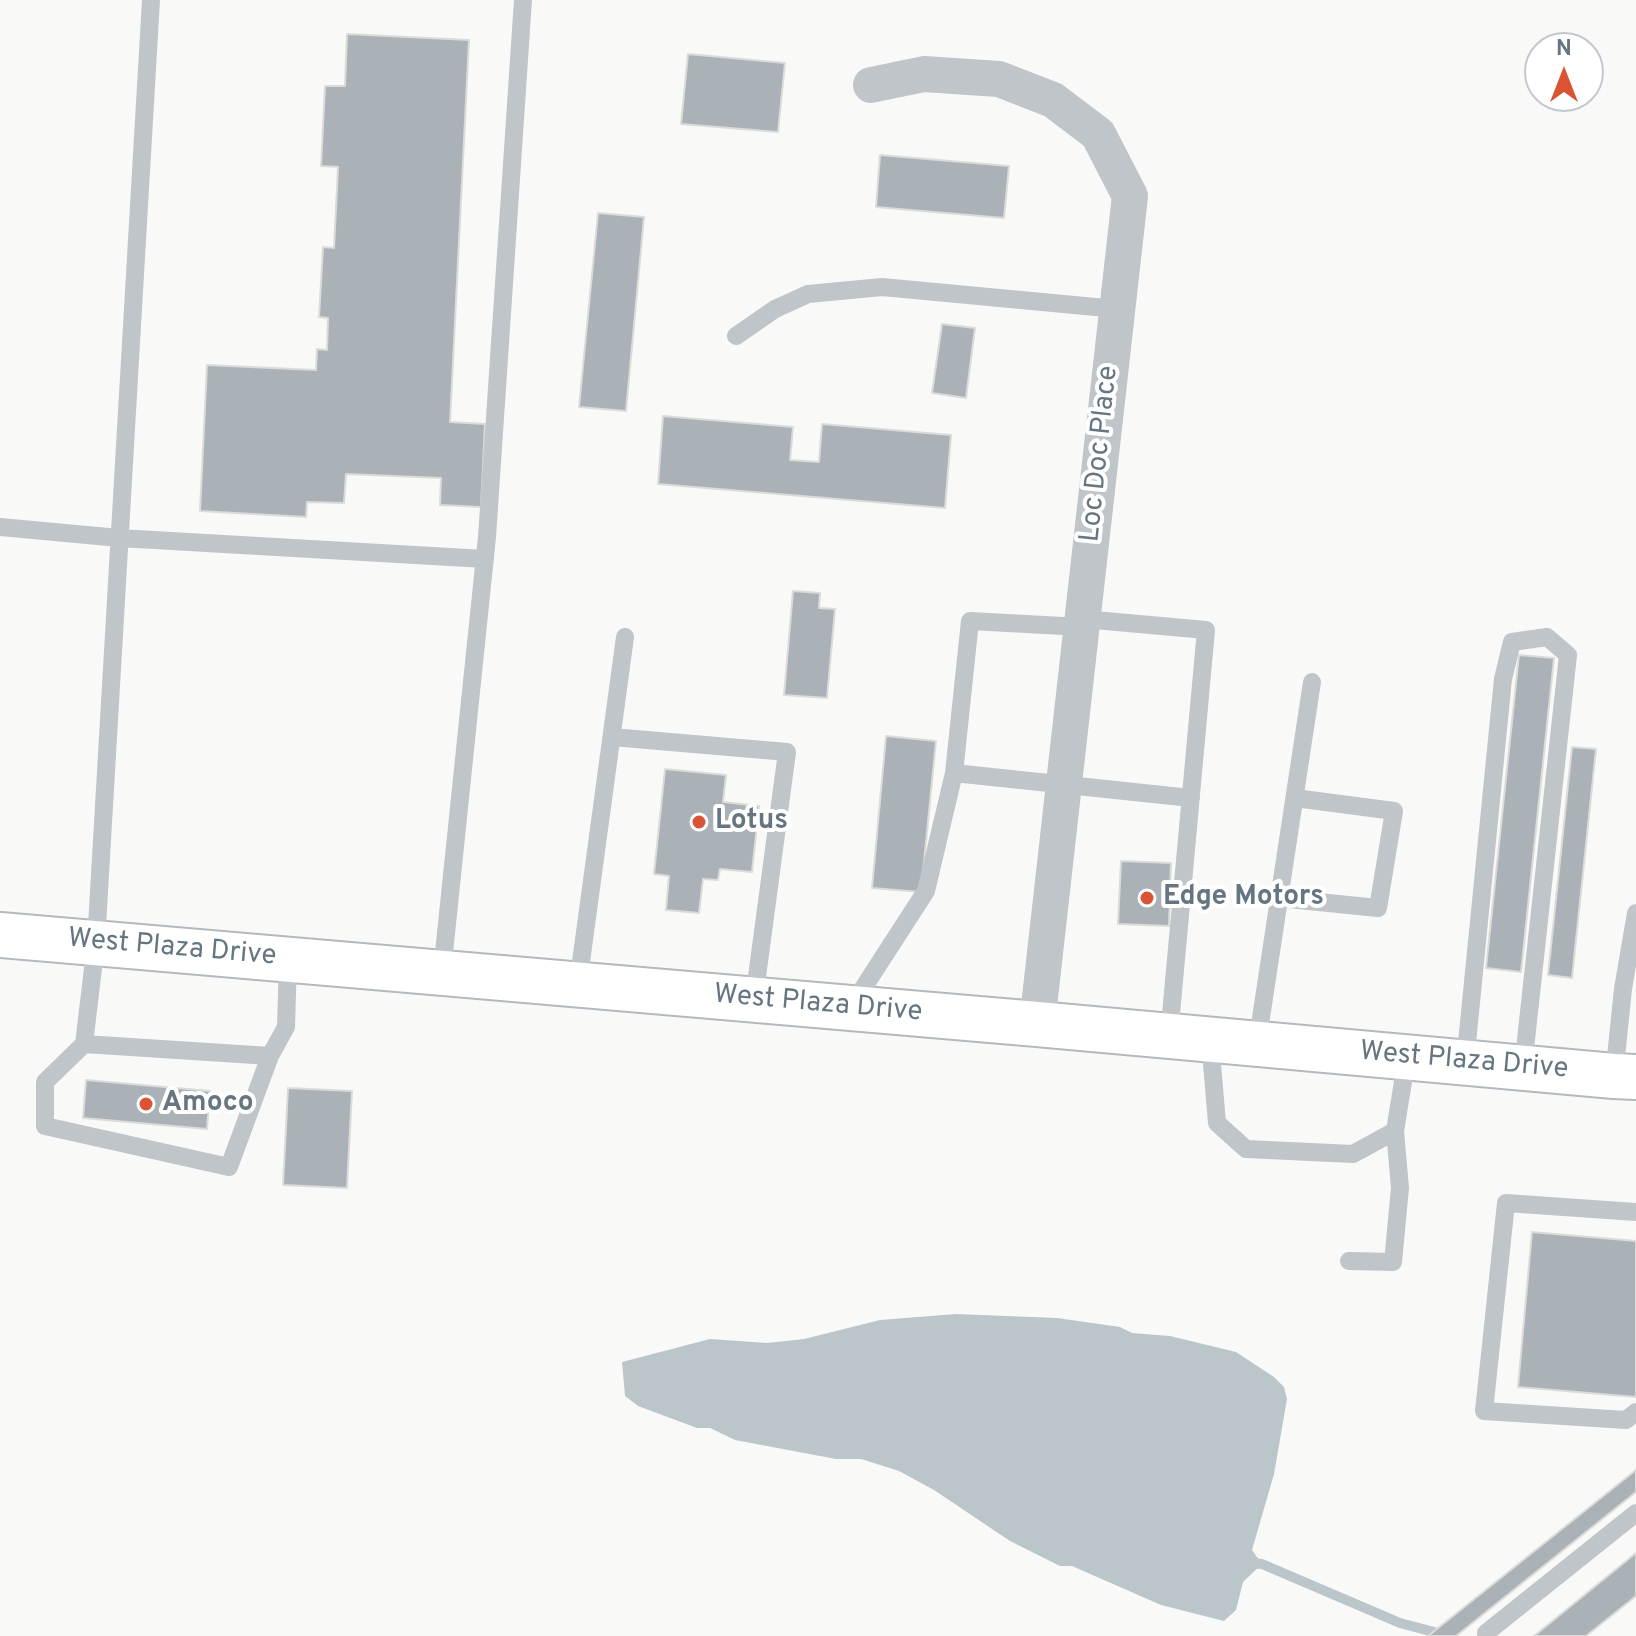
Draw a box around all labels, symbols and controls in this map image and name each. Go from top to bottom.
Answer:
north arrow [1524,32,1604,112]
text: N [1556,36,1572,63]
street label: Loc Doc Place [1075,364,1127,544]
place label: Lotus [715,805,788,839]
marker: Lotus [690,813,708,831]
place label: Edge Motors [1163,881,1324,915]
marker: Edge Motors [1138,889,1156,907]
street label: West Plaza Drive [66,923,278,975]
street label: West Plaza Drive [712,979,924,1031]
street label: West Plaza Drive [1358,1036,1570,1088]
place label: Amoco [162,1087,254,1121]
marker: Amoco [137,1095,155,1113]

